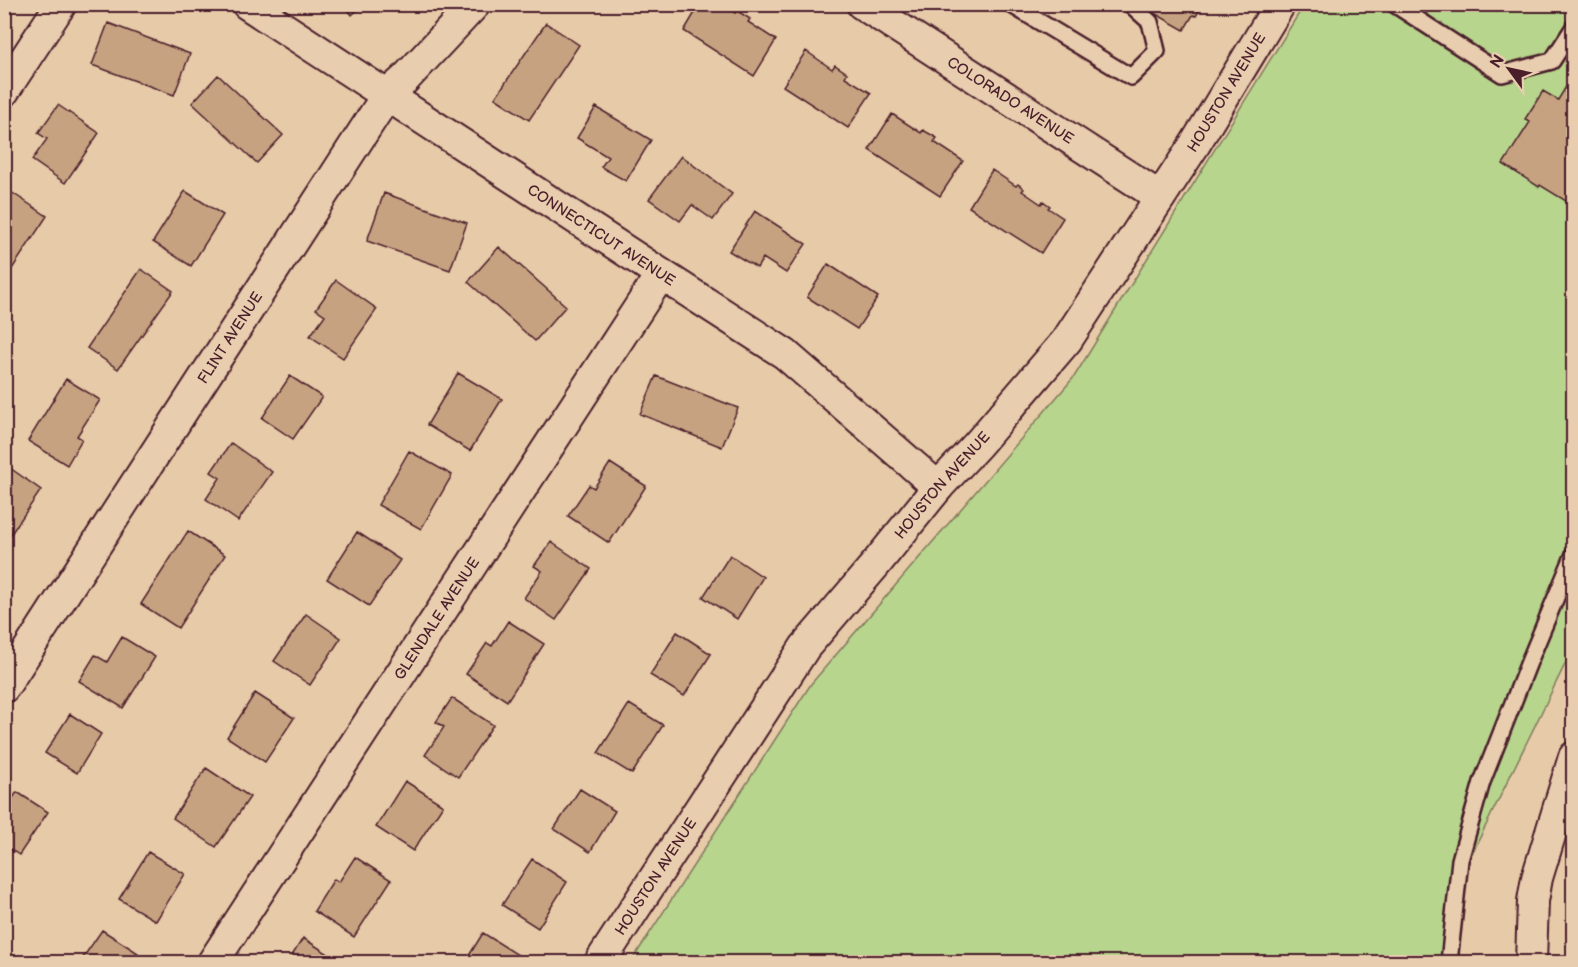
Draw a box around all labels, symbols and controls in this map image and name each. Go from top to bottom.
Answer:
street label: HOUSTON AVENUE [1183,29,1270,156]
north arrow [1479,39,1539,99]
text: N [1486,51,1509,72]
street label: COLORADO AVENUE [944,52,1078,148]
street label: CONNECTICUT AVENUE [524,180,679,290]
street label: FLINT AVENUE [193,288,267,387]
street label: HOUSTON AVENUE [890,427,994,543]
street label: GLENDALE AVENUE [390,553,484,683]
street label: HOUSTON AVENUE [611,814,701,939]

